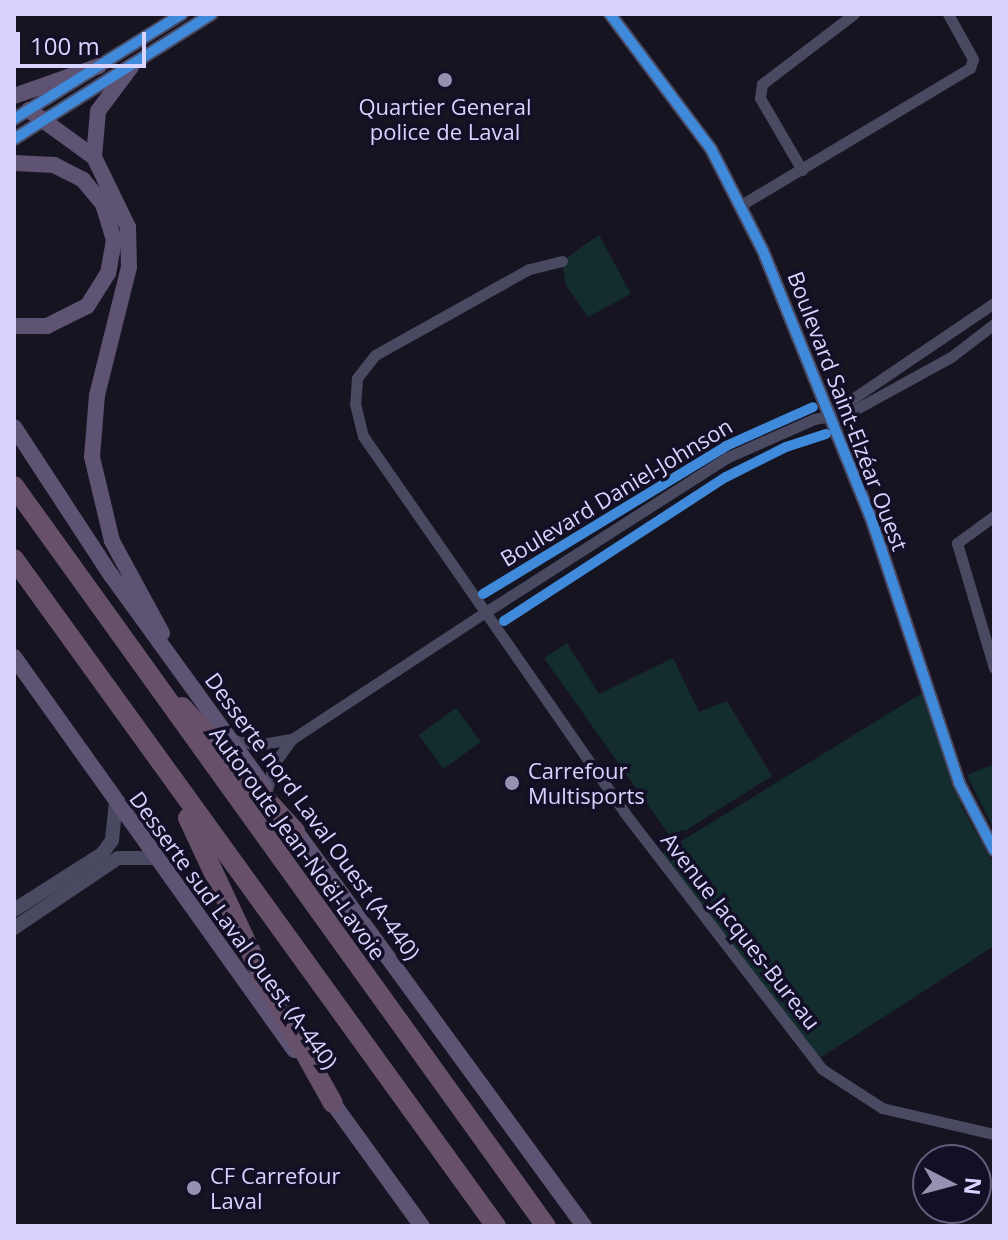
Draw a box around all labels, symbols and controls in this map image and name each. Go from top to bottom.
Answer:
scale bar [20,16,150,66]
text: 100 m [30,29,100,62]
marker: Quartier General police de Laval [436,71,454,89]
place label: Quartier General police de Laval [358,93,532,144]
street label: Boulevard Saint-Elzéar Ouest [782,268,914,554]
street label: Boulevard Daniel-Johnson [495,412,737,572]
street label: Desserte nord Laval Ouest (A-440) [200,667,426,965]
street label: Autoroute Jean-Noël-Lavoie [205,721,391,965]
place label: Carrefour Multisports [528,757,645,808]
marker: Carrefour Multisports [503,774,521,792]
street label: Desserte sud Laval Ouest (A-440) [124,786,344,1074]
street label: Avenue Jacques-Bureau [656,827,826,1035]
north arrow [912,1144,992,1224]
place label: CF Carrefour Laval [210,1162,340,1214]
text: N [958,1176,990,1197]
marker: CF Carrefour Laval [185,1179,203,1197]

